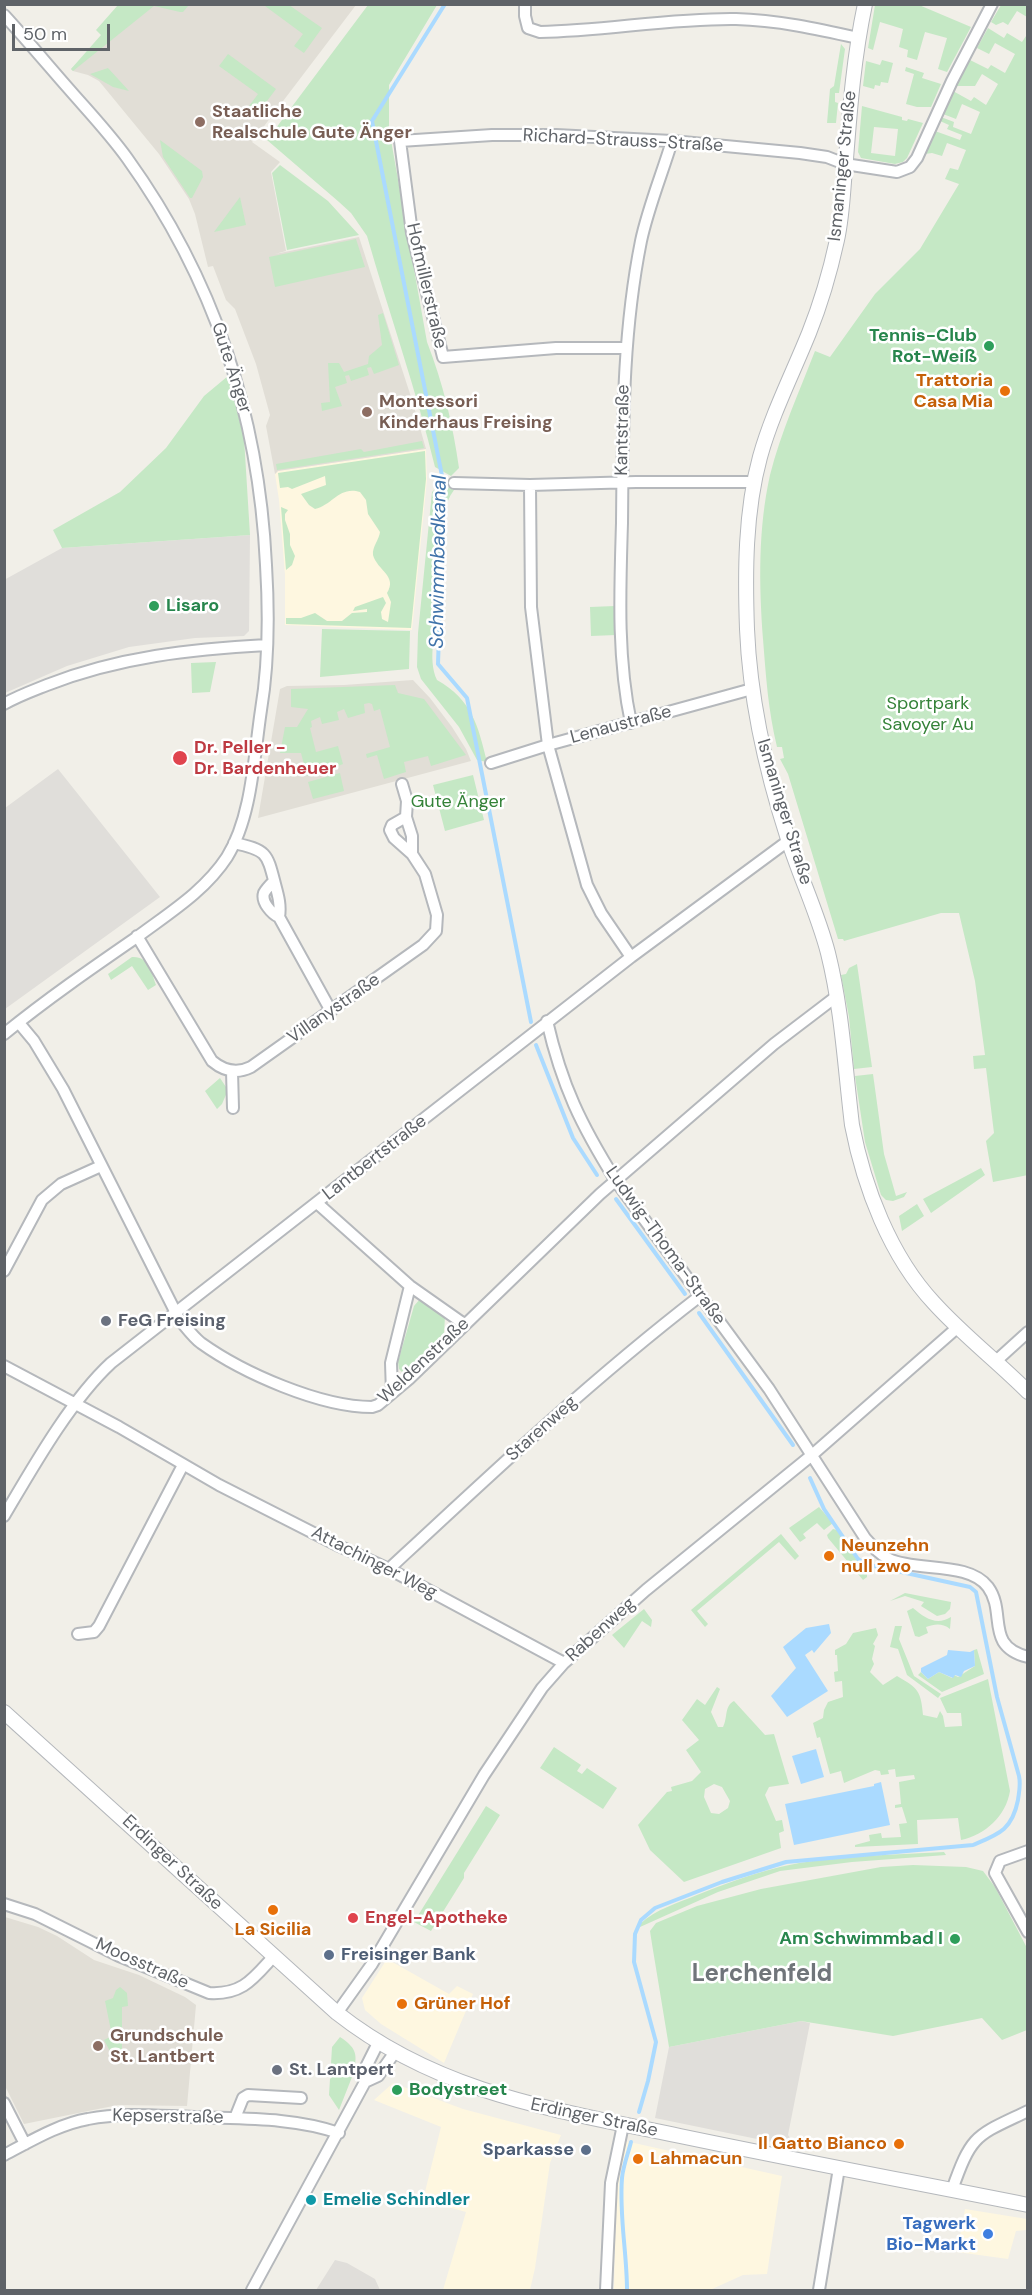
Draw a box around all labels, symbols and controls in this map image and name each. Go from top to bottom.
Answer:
scale bar [15,12,112,50]
text: 50 m [23,22,67,46]
street label: Ismaninger Straße [824,90,862,242]
place label: Staatliche Realschule Gute Änger [212,101,412,144]
marker: Staatliche Realschule Gute Änger [193,115,207,129]
street label: Richard-Strauss-Straße [522,125,724,157]
street label: Hofmillerstraße [401,221,451,351]
street label: Gute Änger [206,320,256,416]
place label: Tennis-Club Rot-Weiß [869,325,977,368]
marker: Tennis-Club Rot-Weiß [982,339,996,353]
place label: Trattoria Casa Mia [913,370,993,412]
street label: Kantstraße [611,384,635,476]
marker: Trattoria Casa Mia [998,384,1012,398]
place label: Montessori Kinderhaus Freising [379,391,553,434]
marker: Montessori Kinderhaus Freising [360,405,374,419]
water label: Schwimmbadkanal [425,475,453,649]
place label: Lisaro [166,595,219,617]
marker: Lisaro [147,599,161,613]
park label: Sportpark Savoyer Au [882,693,974,736]
street label: Lenaustraße [568,701,674,749]
place label: Dr. Peller - Dr. Bardenheuer [194,737,336,780]
street label: Ismaninger Straße [752,737,816,887]
marker: Dr. Peller - Dr. Bardenheuer [171,749,189,767]
park label: Gute Änger [411,791,505,813]
street label: Villanystraße [284,969,384,1049]
street label: Lantbertstraße [319,1111,431,1205]
street label: Ludwig-Thoma-Straße [600,1163,730,1329]
place label: FeG Freising [118,1310,226,1332]
street label: Weldenstraße [374,1313,474,1409]
marker: FeG Freising [99,1314,113,1328]
street label: Starenweg [502,1392,582,1466]
street label: Attachinger Weg [307,1522,441,1604]
place label: Neunzehn null zwo [841,1535,929,1578]
marker: Neunzehn null zwo [822,1549,836,1563]
street label: Rabenweg [562,1593,640,1667]
street label: Erdinger Straße [117,1811,227,1915]
marker: La Sicilia [266,1903,280,1917]
place label: Engel-Apotheke [365,1907,508,1929]
marker: Engel-Apotheke [346,1911,360,1925]
place label: La Sicilia [235,1919,311,1941]
place label: Am Schwimmbad I [779,1928,943,1950]
marker: Am Schwimmbad I [948,1932,962,1946]
street label: Moosstraße [92,1934,192,1994]
place label: Freisinger Bank [341,1944,476,1966]
marker: Freisinger Bank [322,1948,336,1962]
district label: Lerchenfeld [692,1961,832,1989]
place label: Grüner Hof [414,1993,510,2015]
marker: Grüner Hof [395,1997,409,2011]
place label: Grundschule St. Lantbert [110,2025,224,2068]
marker: Grundschule St. Lantbert [91,2039,105,2053]
place label: St. Lantpert [289,2059,394,2081]
marker: St. Lantpert [270,2063,284,2077]
place label: Bodystreet [409,2079,507,2101]
marker: Bodystreet [390,2083,404,2097]
street label: Erdinger Straße [528,2094,660,2142]
street label: Kepserstraße [112,2105,224,2129]
place label: Il Gatto Bianco [758,2133,887,2155]
marker: Il Gatto Bianco [892,2137,906,2151]
place label: Sparkasse [483,2139,574,2161]
marker: Sparkasse [579,2143,593,2157]
place label: Lahmacun [650,2148,742,2170]
marker: Lahmacun [631,2152,645,2166]
place label: Emelie Schindler [323,2189,470,2211]
marker: Emelie Schindler [304,2193,318,2207]
place label: Tagwerk Bio-Markt [886,2213,976,2256]
marker: Tagwerk Bio-Markt [981,2227,995,2241]

